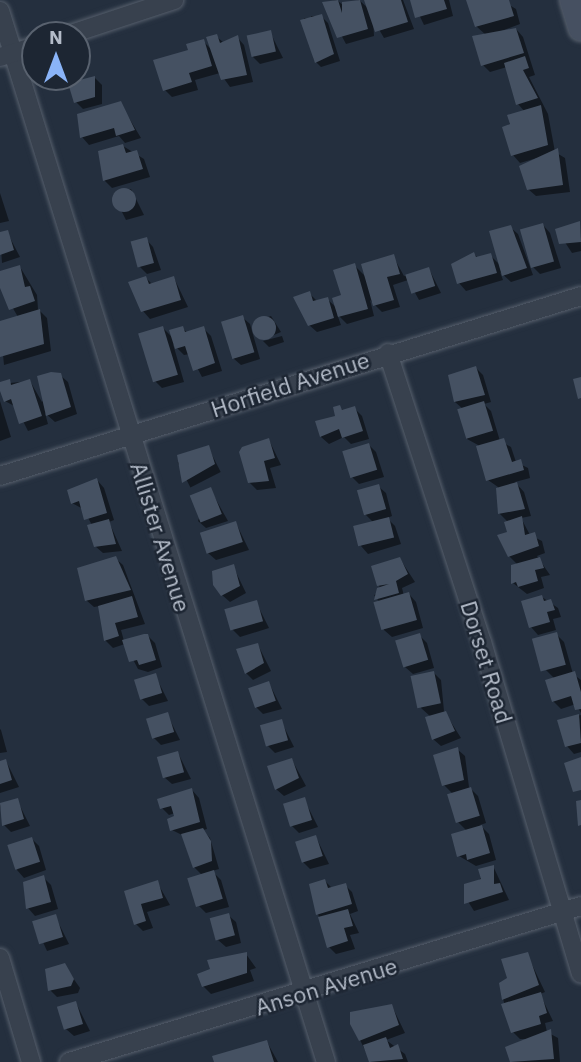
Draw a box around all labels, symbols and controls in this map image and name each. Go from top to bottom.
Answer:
north arrow [21,21,91,91]
text: N [49,25,63,49]
street label: Horfield Avenue [207,345,373,423]
street label: Allister Avenue [125,459,197,615]
street label: Dorset Road [455,597,519,727]
street label: Anson Avenue [252,951,400,1021]

